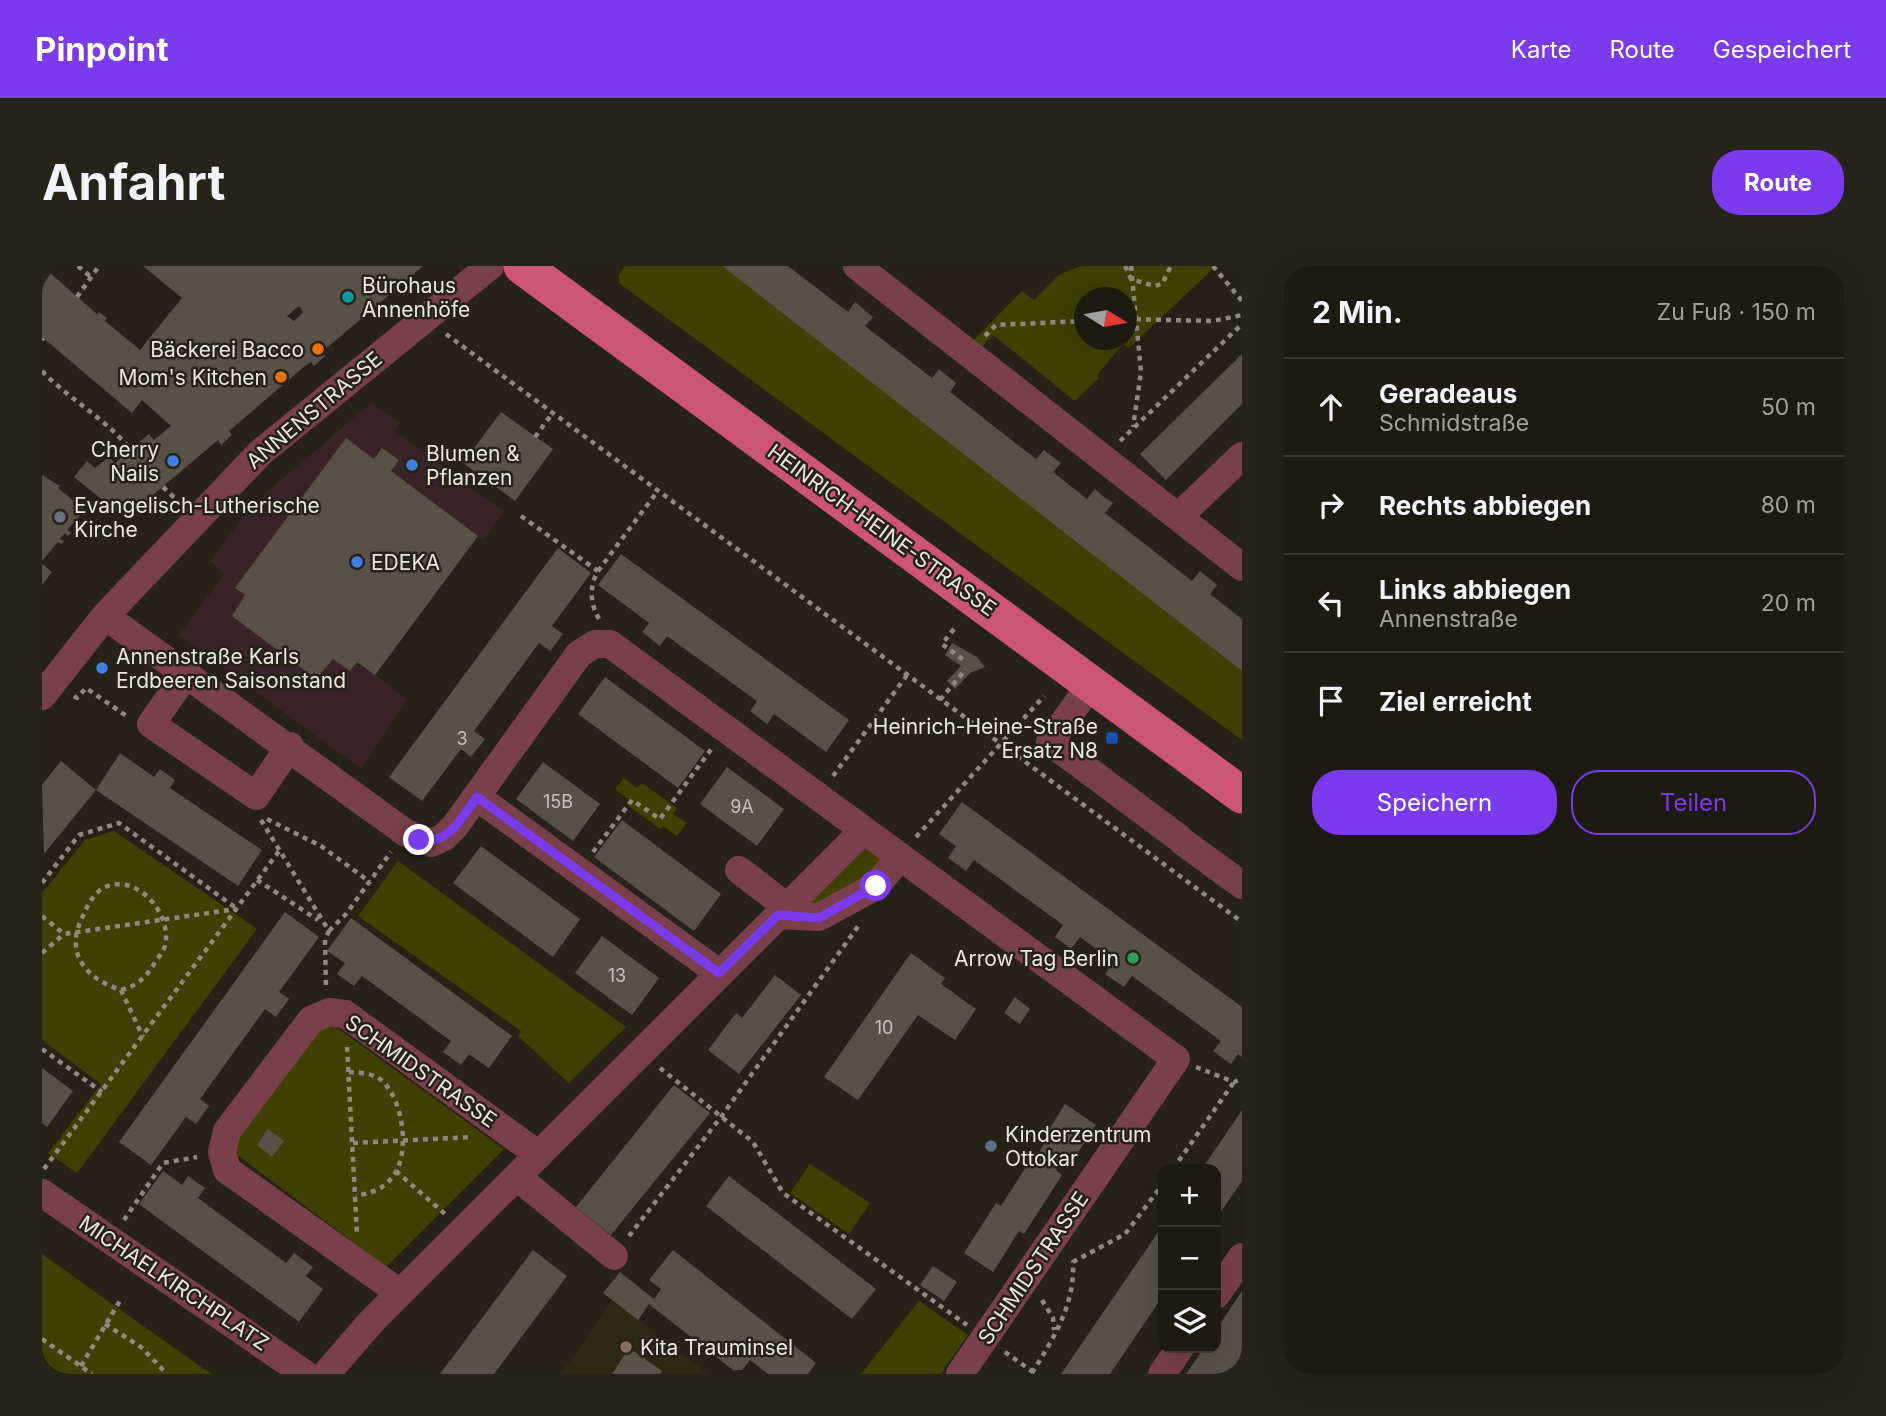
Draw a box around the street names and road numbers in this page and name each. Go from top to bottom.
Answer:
street label: ANNENSTRASSE [241,346,387,474]
street label: HEINRICH-HEINE-STRASSE [763,439,1001,621]
street label: SCHMIDSTRASSE [341,1009,501,1133]
street label: SCHMIDSTRASSE [973,1187,1093,1349]
street label: MICHAELKIRCHPLATZ [74,1210,274,1356]

